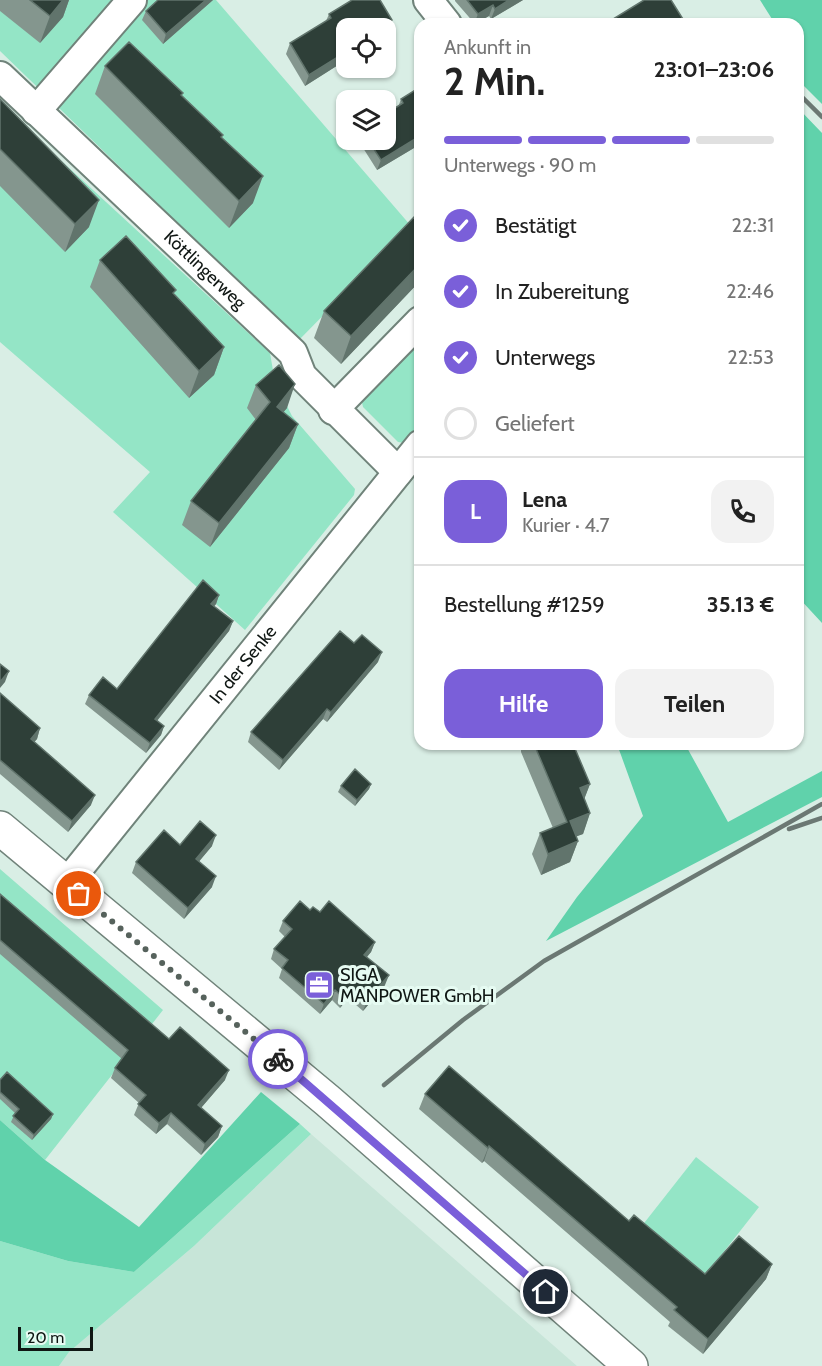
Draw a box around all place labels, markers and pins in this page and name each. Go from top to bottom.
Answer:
pin [53,868,104,919]
place label: SIGA MANPOWER GmbH [340,964,494,1007]
office icon: SIGA MANPOWER GmbH [303,969,335,1001]
pin [520,1266,571,1317]

